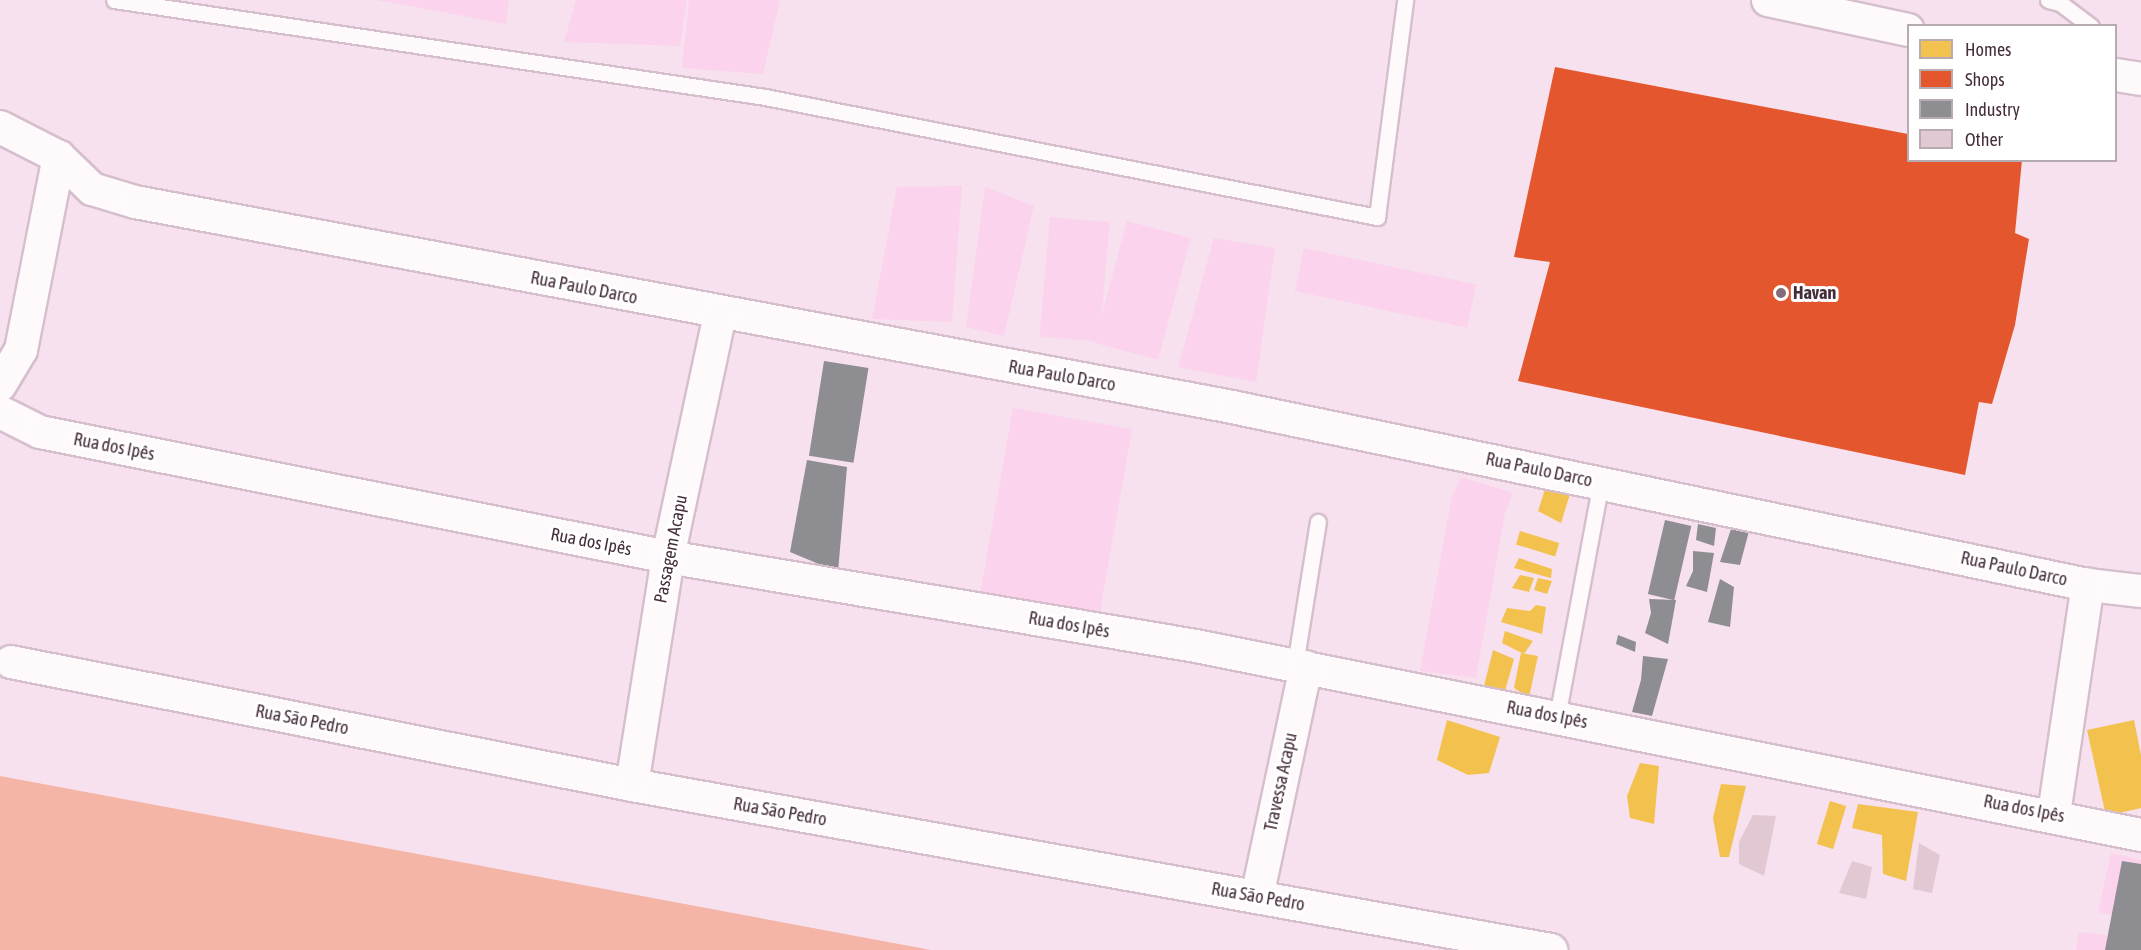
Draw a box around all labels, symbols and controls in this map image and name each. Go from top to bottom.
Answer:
legend [1907,24,2117,162]
text: Homes [1965,39,2011,60]
text: Shops [1965,69,2005,90]
text: Industry [1965,99,2020,120]
text: Other [1965,129,2003,150]
street label: Rua Paulo Darco [529,267,639,309]
place label: Havan [1793,282,1836,304]
marker: Havan [1774,286,1788,300]
street label: Rua Paulo Darco [1007,356,1117,396]
street label: Rua dos Ipês [72,429,156,465]
street label: Rua Paulo Darco [1484,448,1594,492]
street label: Passagem Acapu [650,493,692,605]
street label: Rua dos Ipês [549,524,633,560]
street label: Rua Paulo Darco [1959,547,2069,591]
street label: Rua dos Ipês [1027,607,1111,643]
street label: Rua dos Ipês [1505,697,1589,733]
street label: Rua São Pedro [254,700,350,740]
street label: Travessa Acapu [1260,731,1302,833]
street label: Rua dos Ipês [1982,791,2066,827]
street label: Rua São Pedro [732,793,828,831]
street label: Rua São Pedro [1210,878,1306,916]

